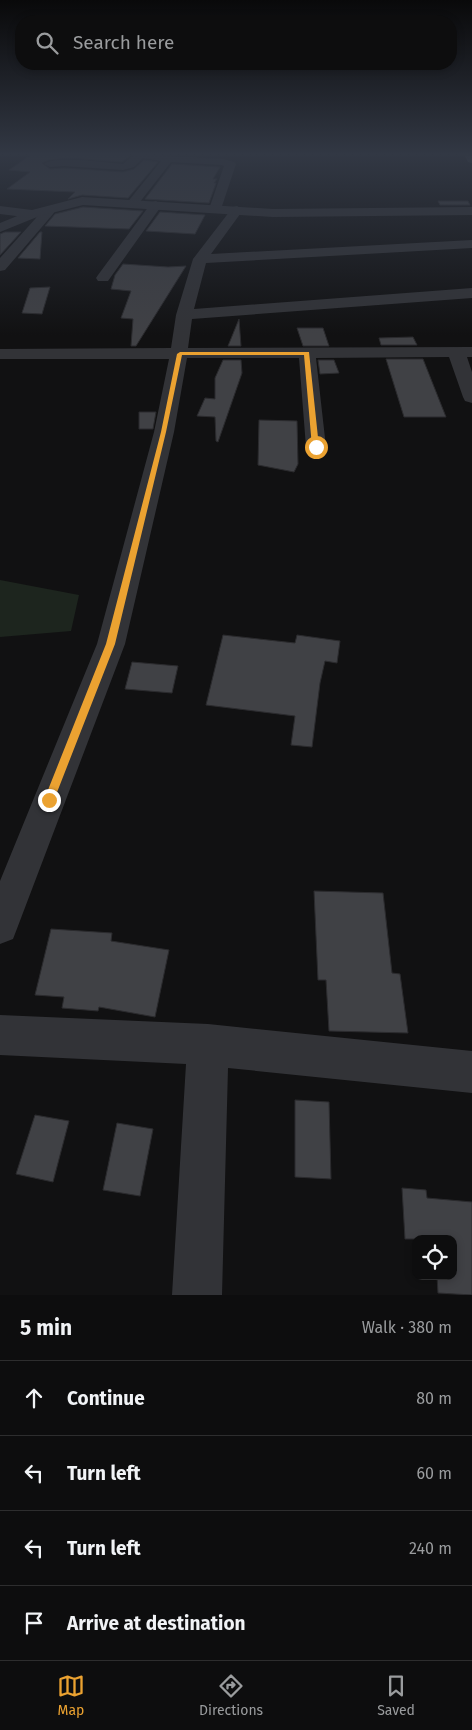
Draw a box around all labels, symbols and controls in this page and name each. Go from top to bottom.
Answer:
search box [15,15,457,70]
icon: search [33,29,61,57]
text: Search here [73,31,174,54]
route start [305,436,328,459]
route end [38,789,61,812]
map controls [412,1235,457,1280]
button: locate [412,1235,457,1280]
text: 5 min [20,1315,72,1341]
text: Walk · 380 m [362,1318,452,1337]
icon: ahead [20,1384,48,1412]
text: Continue [67,1387,145,1410]
text: 80 m [416,1389,452,1408]
icon: left [20,1459,48,1487]
text: Turn left [67,1462,141,1485]
text: 60 m [417,1464,452,1483]
icon: left [20,1534,48,1562]
text: Turn left [67,1537,141,1560]
text: 240 m [409,1539,452,1558]
icon: arrive [20,1609,48,1637]
text: Arrive at destination [67,1612,246,1635]
tab: Map [57,1672,85,1719]
tab: Directions [199,1672,263,1719]
tab: Saved [377,1672,415,1719]

